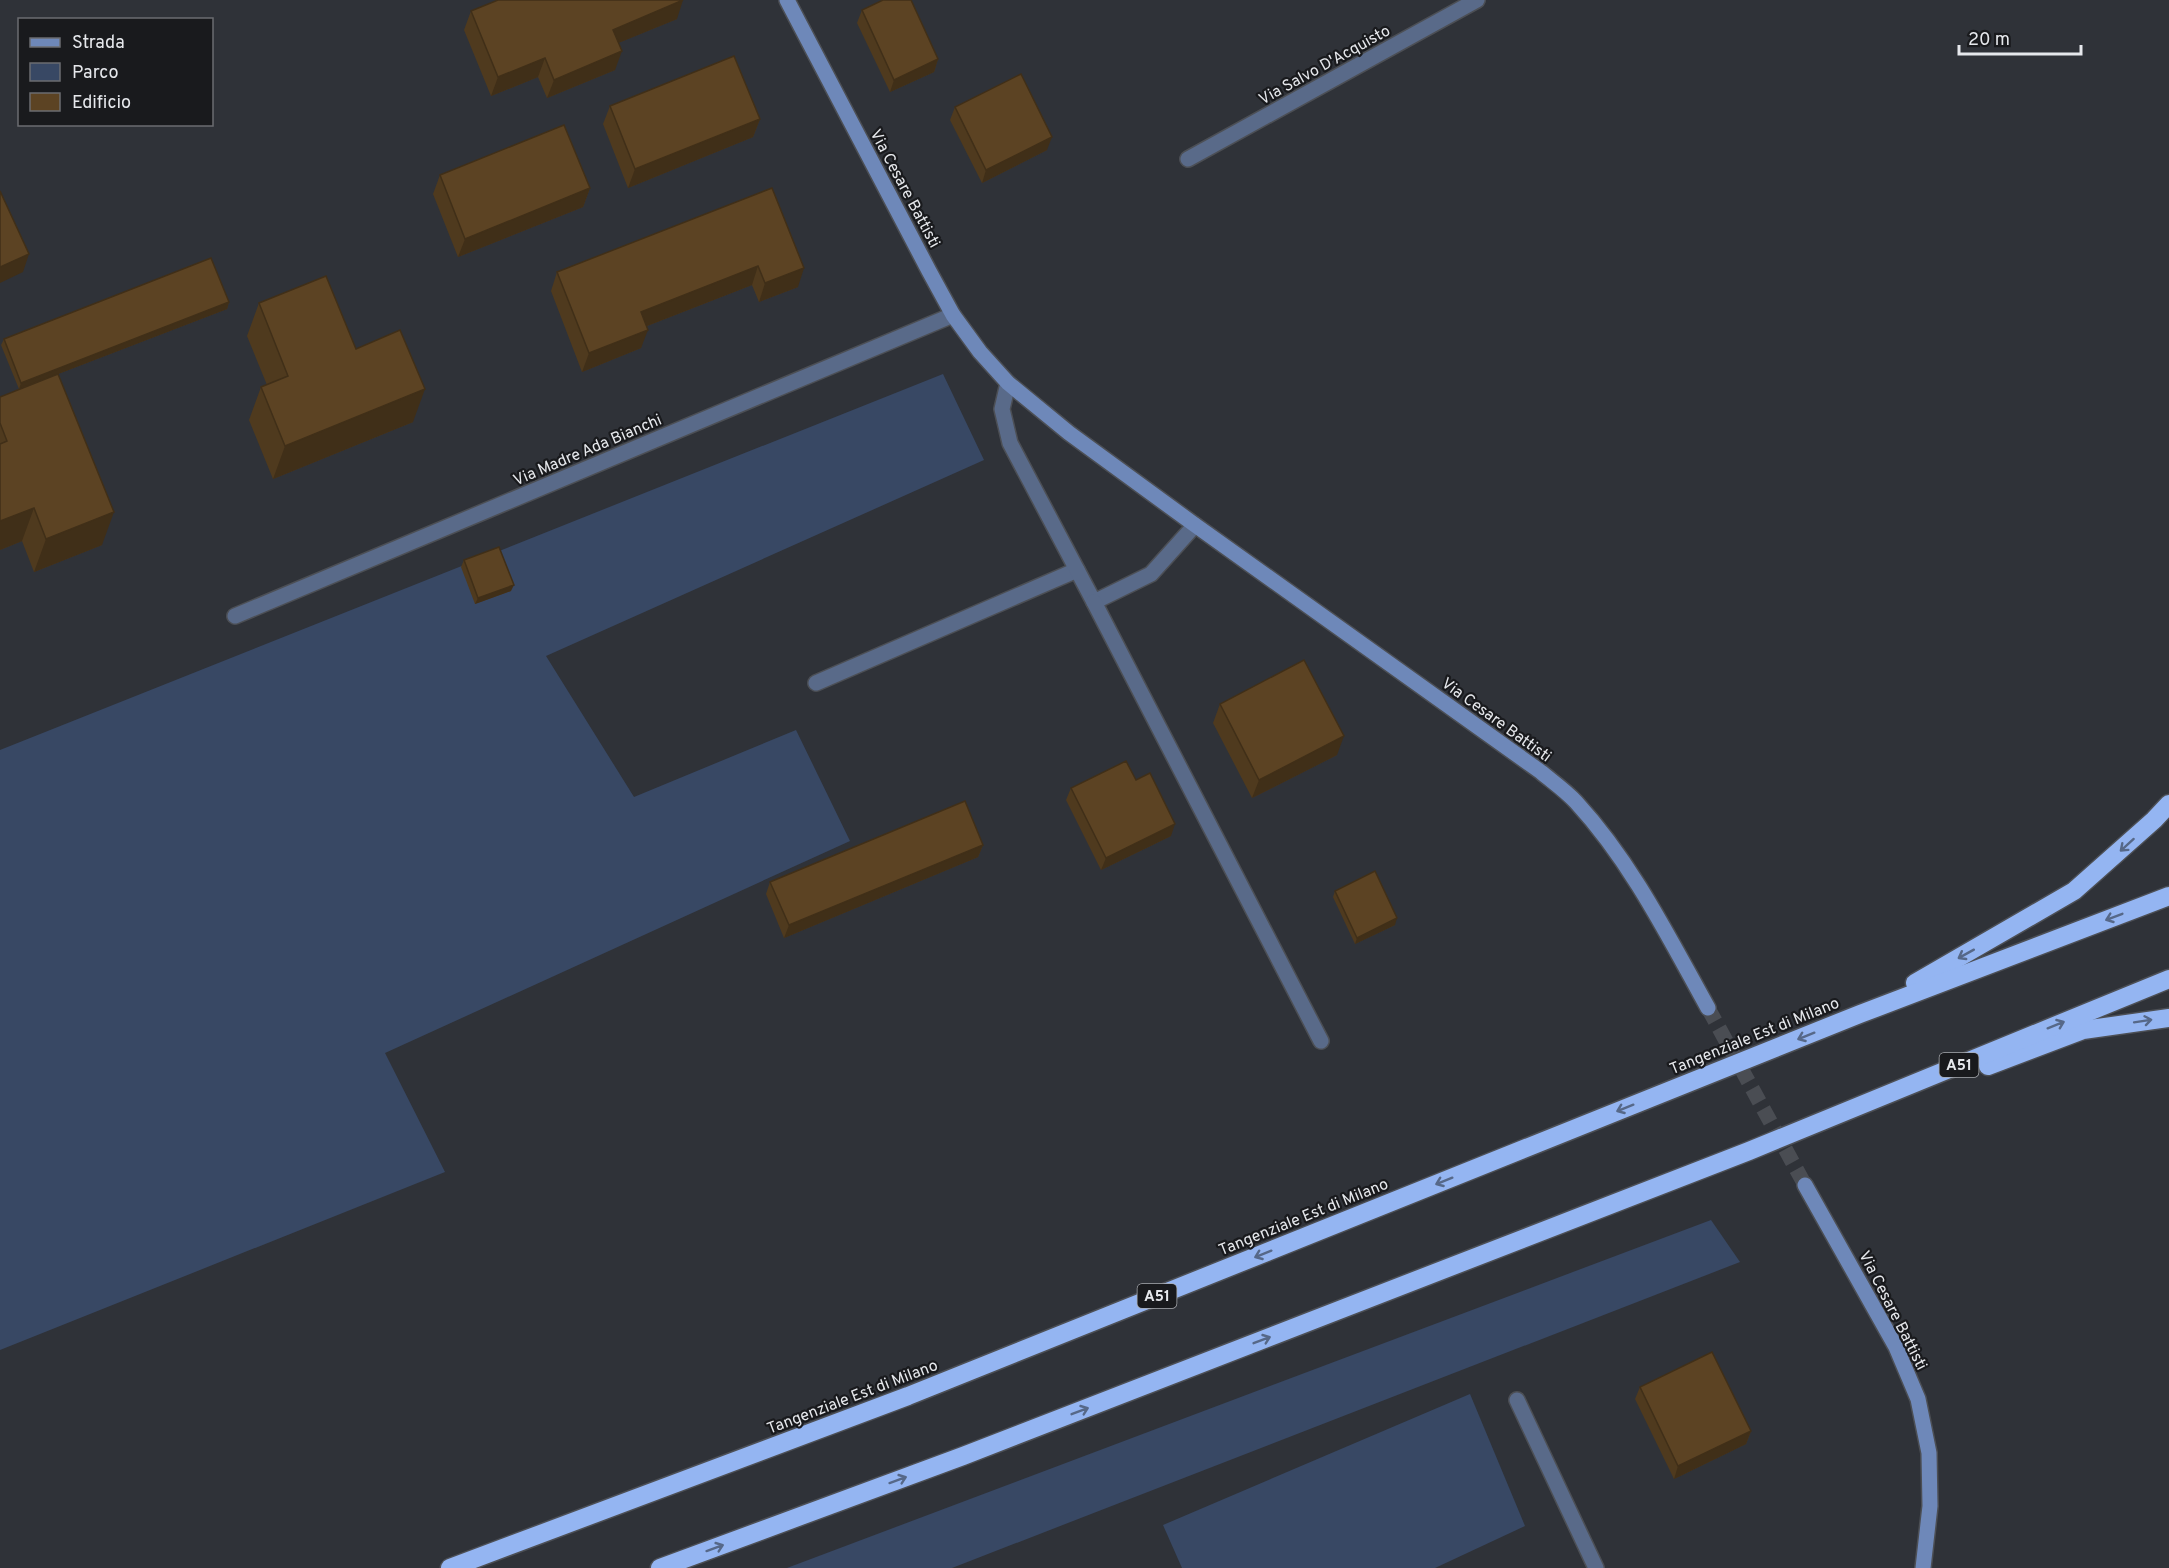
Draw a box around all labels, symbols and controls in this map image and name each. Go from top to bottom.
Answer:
legend [18,18,213,126]
scale bar [1959,18,2080,56]
street label: Via Salvo D'Acquisto [1256,21,1394,110]
text: 20 m [1968,29,2010,52]
text: Strada [72,32,125,55]
text: Parco [72,62,118,85]
text: Edificio [72,92,131,115]
street label: Via Cesare Battisti [865,126,944,252]
street label: Via Madre Ada Bianchi [510,410,665,491]
street label: Via Cesare Battisti [1437,674,1555,767]
one-way arrow [2120,838,2135,852]
one-way arrow [2106,912,2124,923]
one-way arrow [1958,949,1976,960]
street label: Tangenziale Est di Milano [1667,994,1843,1080]
one-way arrow [2132,1015,2152,1026]
one-way arrow [2046,1019,2065,1030]
one-way arrow [1797,1031,1816,1042]
road number: A51 [1940,1053,1978,1077]
one-way arrow [1616,1103,1635,1114]
street label: Tangenziale Est di Milano [1216,1175,1392,1261]
one-way arrow [1435,1176,1454,1187]
street label: Via Cesare Battisti [1854,1248,1931,1374]
one-way arrow [1254,1249,1273,1260]
road number: A51 [1138,1284,1176,1308]
one-way arrow [1252,1334,1270,1345]
street label: Tangenziale Est di Milano [765,1356,941,1440]
one-way arrow [1070,1404,1089,1415]
one-way arrow [888,1474,907,1485]
one-way arrow [705,1541,724,1552]

